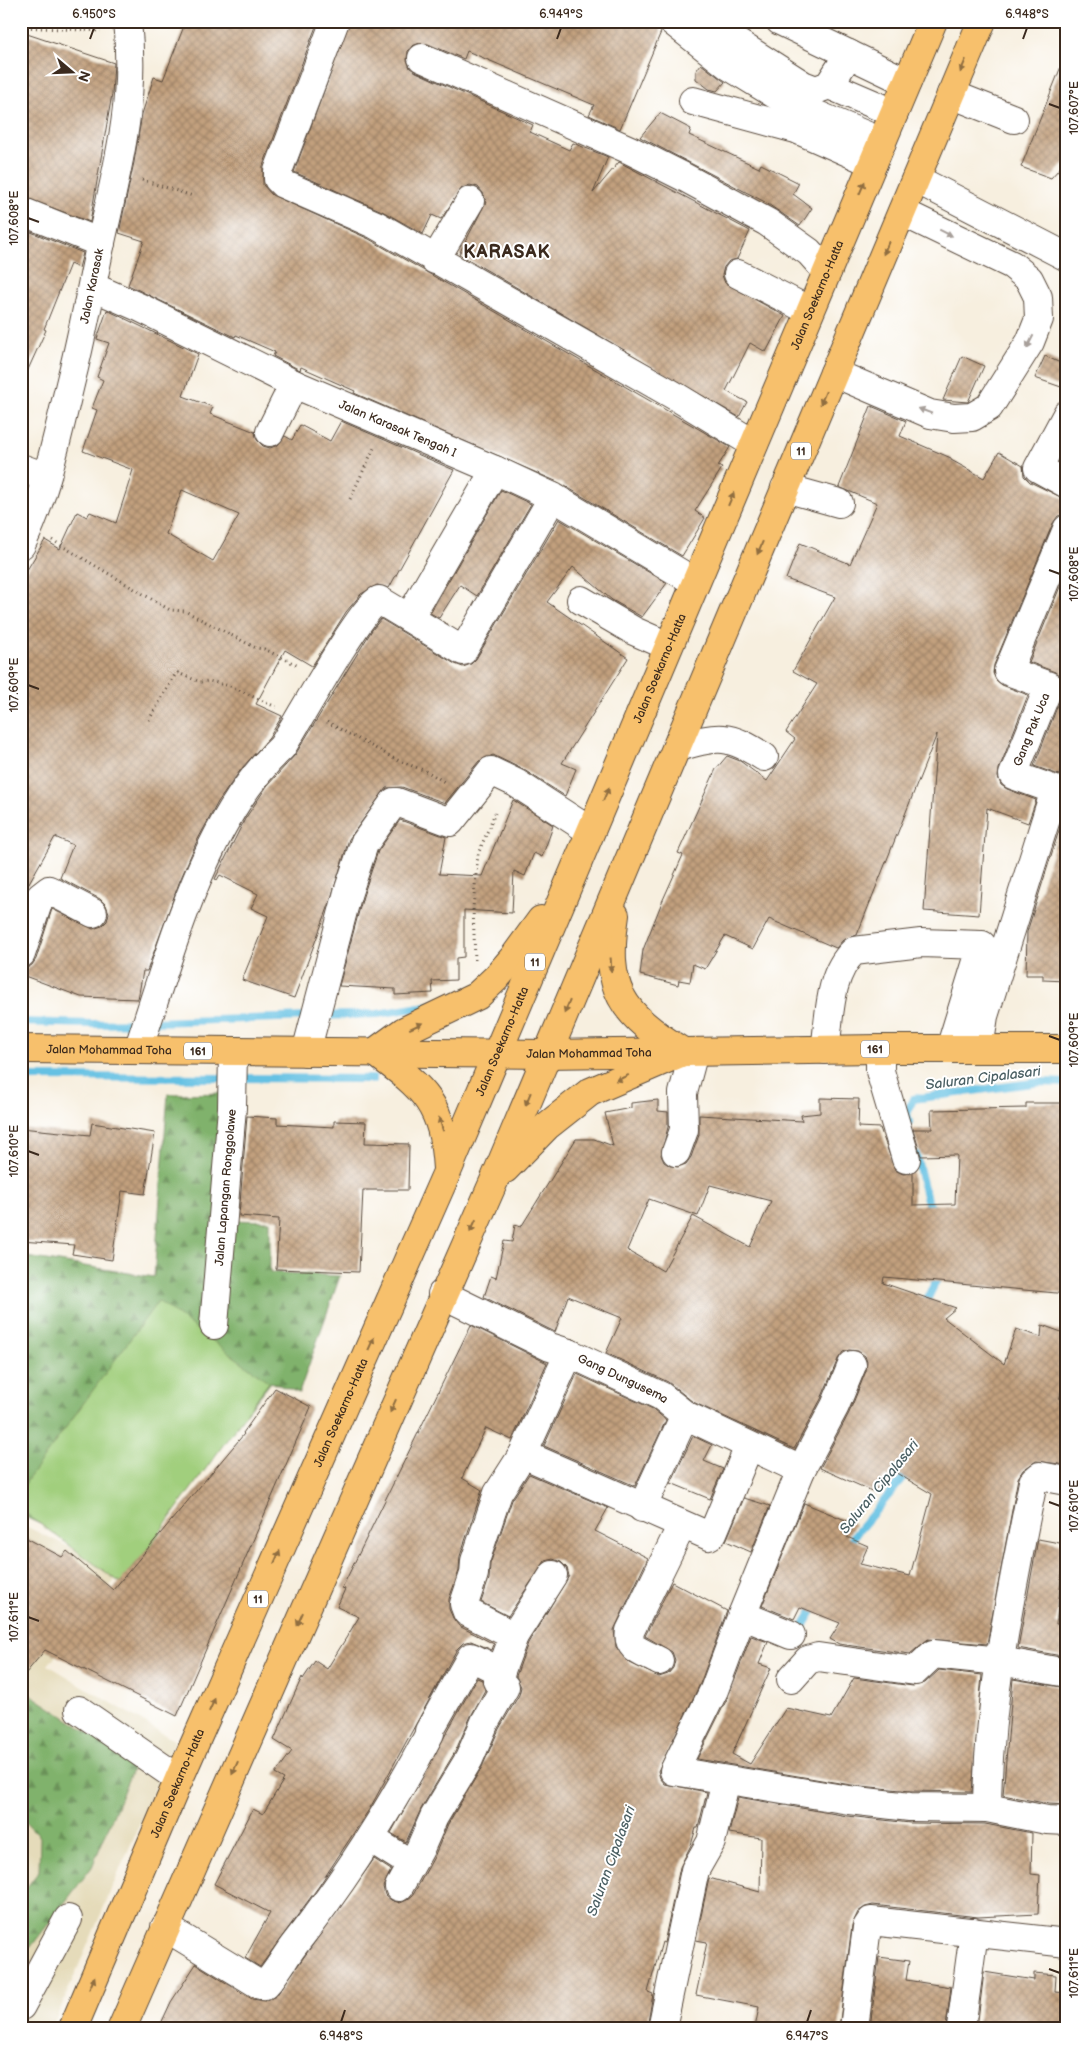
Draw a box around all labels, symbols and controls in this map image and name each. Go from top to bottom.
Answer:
text: 6.950°S [72,7,116,22]
text: 6.949°S [539,7,583,22]
text: 6.948°S [1005,7,1049,22]
north arrow [48,48,98,98]
one-way arrow [958,59,966,73]
text: N [74,68,94,84]
text: 107.607°E [1067,81,1082,135]
one-way arrow [858,180,866,195]
text: 107.608°E [7,191,22,245]
one-way arrow [938,229,953,237]
street label: Jalan Soekarno-Hatta [787,238,847,352]
one-way arrow [882,241,890,255]
district label: KARASAK [463,242,551,263]
street label: Jalan Karasak [77,247,107,325]
one-way arrow [1026,334,1034,349]
one-way arrow [819,391,827,405]
street label: Jalan Karasak Tengah I [337,397,459,460]
one-way arrow [917,407,932,414]
road number: 11 [791,442,811,460]
one-way arrow [727,492,735,506]
one-way arrow [756,541,764,555]
text: 107.608°E [1067,547,1082,601]
street label: Jalan Soekarno-Hatta [630,611,690,725]
text: 107.609°E [7,658,22,712]
street label: Gang Pak Uca [1010,690,1053,768]
one-way arrow [602,787,610,801]
road number: 11 [525,954,545,970]
one-way arrow [608,957,616,973]
street label: Jalan Soekarno-Hatta [472,984,532,1098]
one-way arrow [562,1000,570,1014]
text: 107.609°E [1067,1013,1082,1067]
one-way arrow [409,1022,423,1030]
road number: 161 [861,1040,889,1058]
street label: Jalan Mohammad Toha [46,1042,172,1058]
road number: 161 [184,1042,212,1060]
street label: Jalan Mohammad Toha [526,1045,652,1062]
water label: Saluran Cipalasari [925,1062,1042,1093]
one-way arrow [615,1074,629,1082]
one-way arrow [523,1092,531,1106]
street label: Jalan Lapangan Ronggolawe [211,1108,239,1266]
one-way arrow [436,1116,444,1131]
text: 107.610°E [7,1125,22,1177]
one-way arrow [469,1219,477,1233]
one-way arrow [368,1337,376,1351]
street label: Gang Dungusema [575,1351,672,1407]
street label: Jalan Soekarno-Hatta [310,1356,371,1469]
one-way arrow [389,1399,397,1413]
water label: Saluran Cipalasari [836,1436,923,1537]
text: 107.610°E [1067,1480,1082,1532]
one-way arrow [274,1550,282,1564]
road number: 11 [248,1590,268,1608]
text: 107.611°E [7,1592,22,1642]
one-way arrow [296,1612,304,1626]
one-way arrow [208,1698,216,1712]
street label: Jalan Soekarno-Hatta [147,1726,208,1840]
one-way arrow [231,1761,239,1775]
water label: Saluran Cipalasari [583,1803,639,1918]
text: 107.611°E [1067,1948,1082,1998]
one-way arrow [88,1976,96,1990]
text: 6.948°S [319,2029,363,2044]
text: 6.947°S [786,2029,828,2044]

